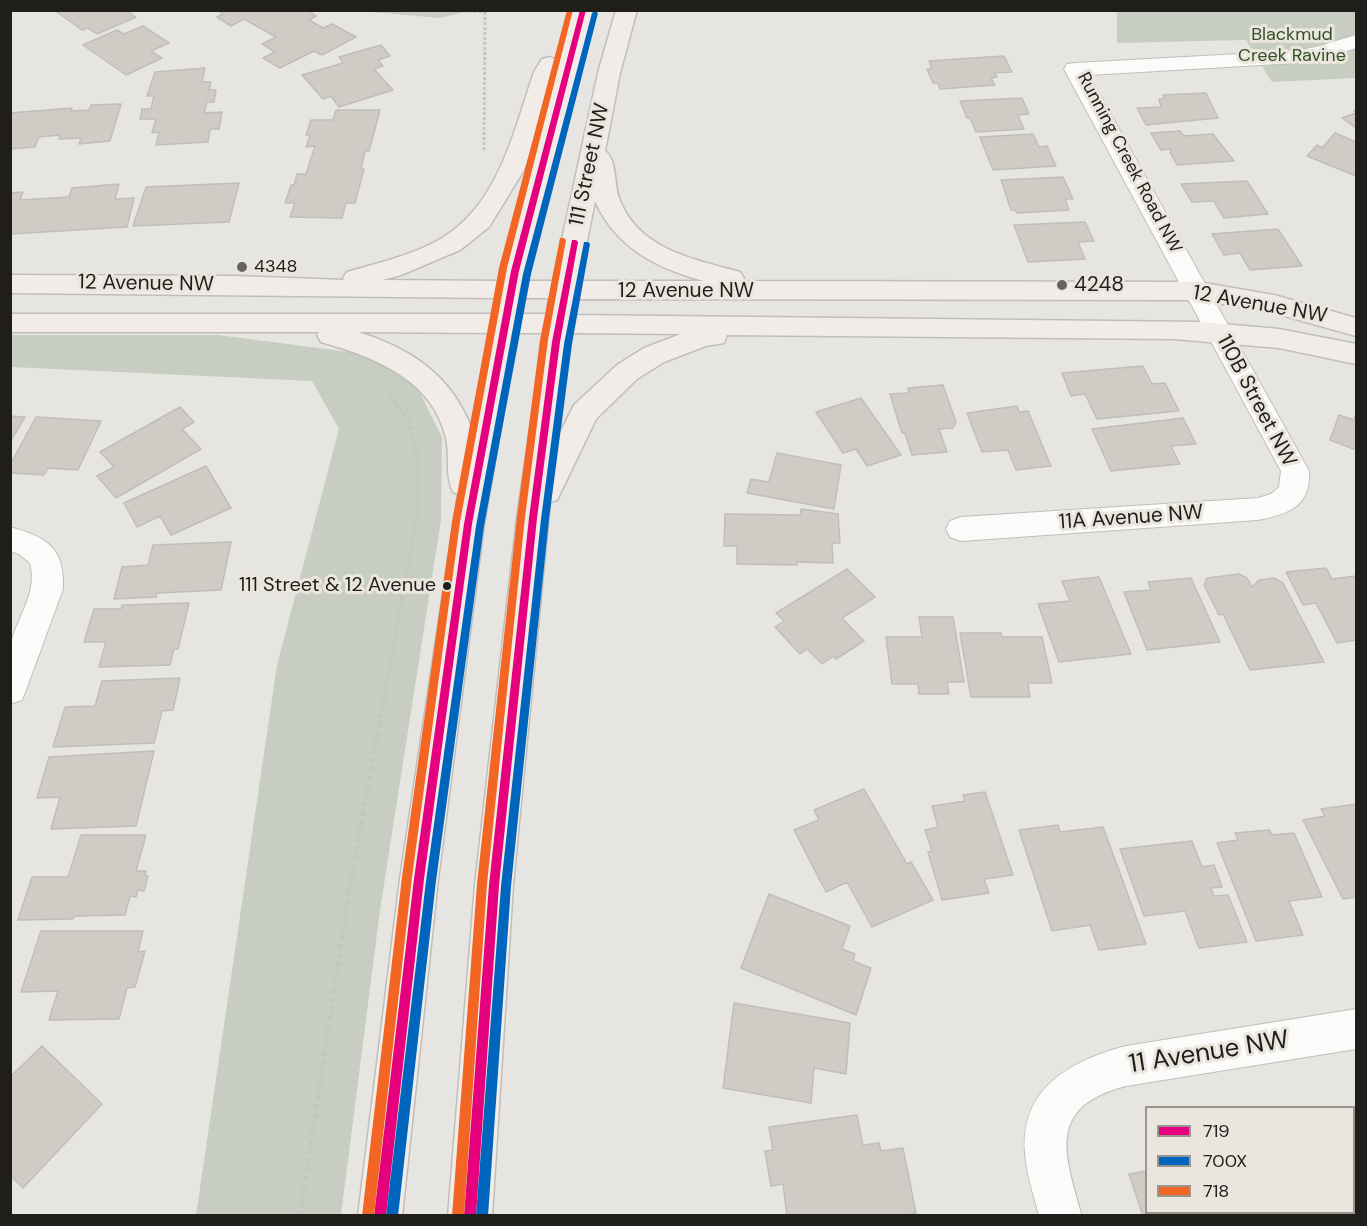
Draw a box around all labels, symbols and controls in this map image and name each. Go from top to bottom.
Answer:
park label: Blackmud Creek Ravine [1238,24,1346,66]
street label: Running Creek Road NW [1072,69,1186,257]
street label: 111 Street NW [565,101,615,229]
place label: 4348 [254,256,297,278]
marker: 4348 [235,260,249,274]
street label: 12 Avenue NW [78,270,214,298]
place label: 4248 [1074,272,1124,298]
street label: 12 Avenue NW [618,278,754,304]
marker: 4248 [1055,278,1069,292]
street label: 12 Avenue NW [1191,281,1329,329]
street label: 110B Street NW [1211,331,1301,471]
street label: 11A Avenue NW [1058,500,1204,536]
place label: 111 Street & 12 Avenue [239,574,436,598]
marker: 111 Street & 12 Avenue [441,580,453,592]
street label: 11 Avenue NW [1127,1025,1291,1081]
legend [1145,1106,1355,1214]
text: 719 [1203,1119,1230,1143]
text: 700X [1203,1149,1247,1173]
text: 718 [1203,1179,1229,1203]

